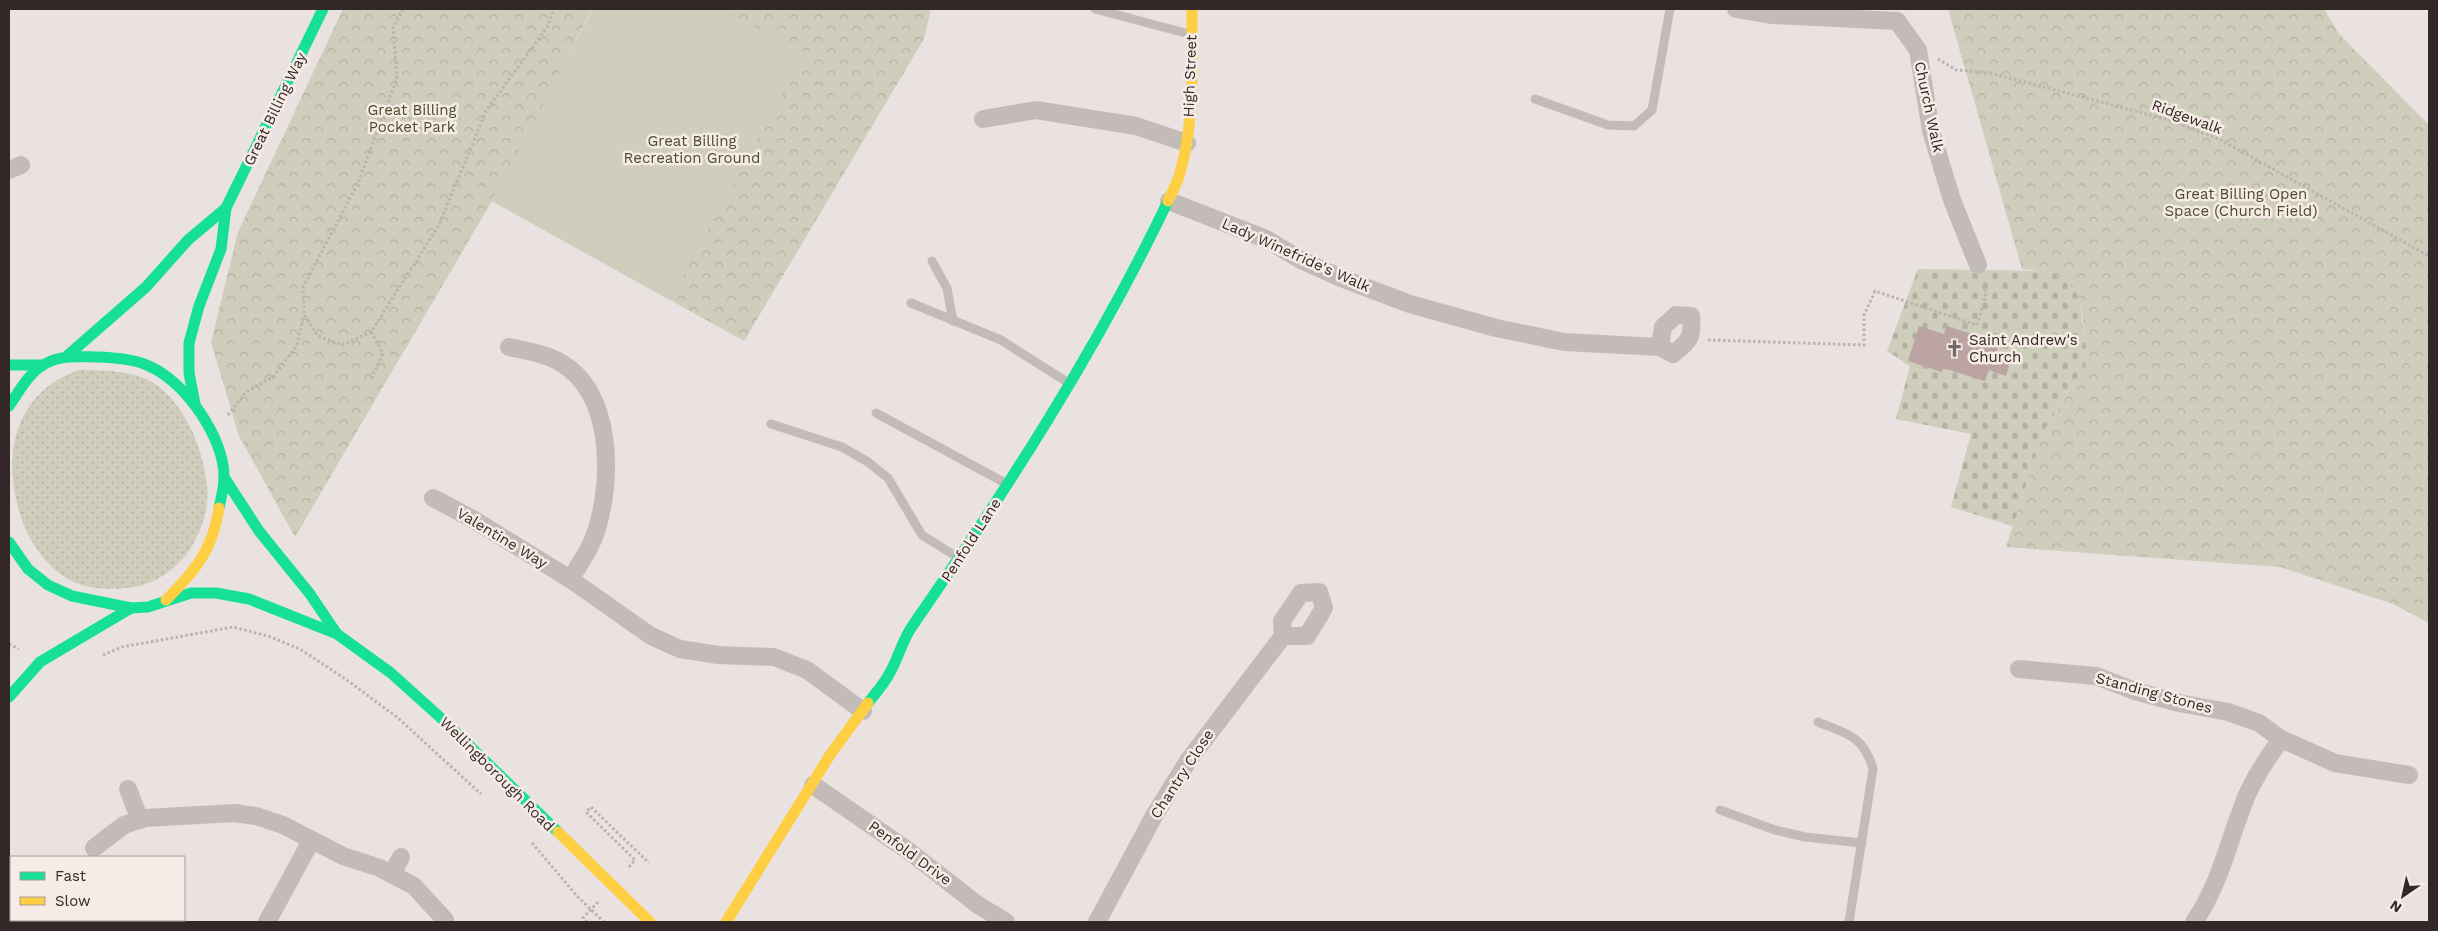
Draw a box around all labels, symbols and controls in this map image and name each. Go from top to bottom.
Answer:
street label: High Street [1180,34,1200,118]
street label: Great Billing Way [240,49,310,168]
street label: Church Walk [1911,60,1948,155]
street label: Ridgewalk [2149,96,2225,138]
park label: Great Billing Pocket Park [367,101,457,136]
park label: Great Billing Recreation Ground [624,132,760,167]
park label: Great Billing Open Space (Church Field) [2165,185,2317,220]
street label: Lady Winefride's Walk [1219,214,1373,296]
place label: Saint Andrew's Church [1969,331,2078,366]
church icon: Saint Andrew's Church [1945,339,1965,359]
street label: Penfold Lane [937,495,1005,585]
street label: Valentine Way [454,504,551,572]
street label: Standing Stones [2094,669,2214,717]
street label: Wellingborough Road [436,713,558,835]
street label: Chantry Close [1147,726,1217,822]
street label: Penfold Drive [865,817,955,889]
legend [10,856,185,921]
text: Fast [55,867,87,885]
north arrow [2378,871,2428,921]
text: Slow [55,892,91,910]
text: N [2387,897,2405,916]

